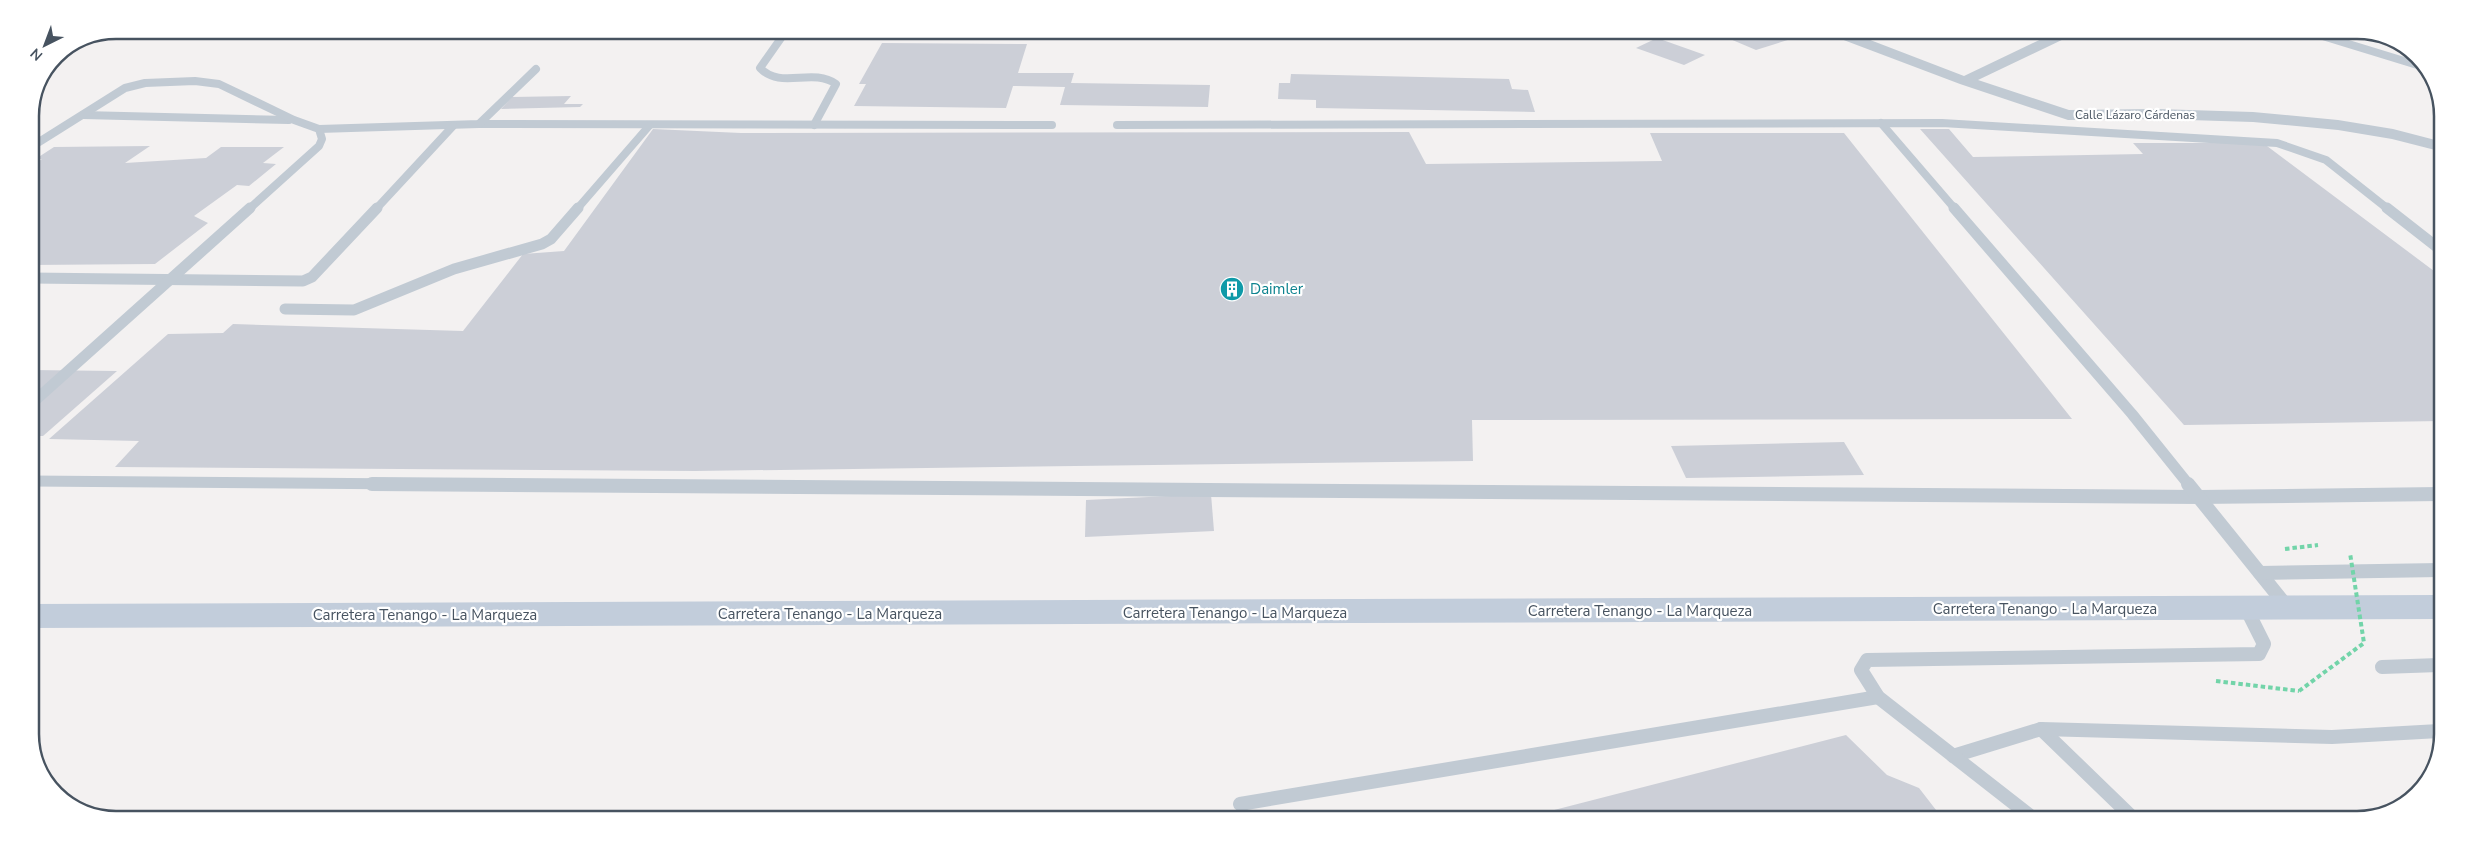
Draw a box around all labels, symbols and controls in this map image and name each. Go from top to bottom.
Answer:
north arrow [20,20,70,70]
text: N [26,44,47,65]
street label: Calle Lázaro Cárdenas [2075,107,2195,123]
building icon: Daimler [1219,276,1245,302]
place label: Daimler [1250,279,1304,299]
street label: Carretera Tenango - La Marqueza [1933,599,2157,619]
street label: Carretera Tenango - La Marqueza [1528,601,1752,621]
street label: Carretera Tenango - La Marqueza [1123,603,1347,623]
street label: Carretera Tenango - La Marqueza [718,604,942,624]
street label: Carretera Tenango - La Marqueza [313,605,537,625]

